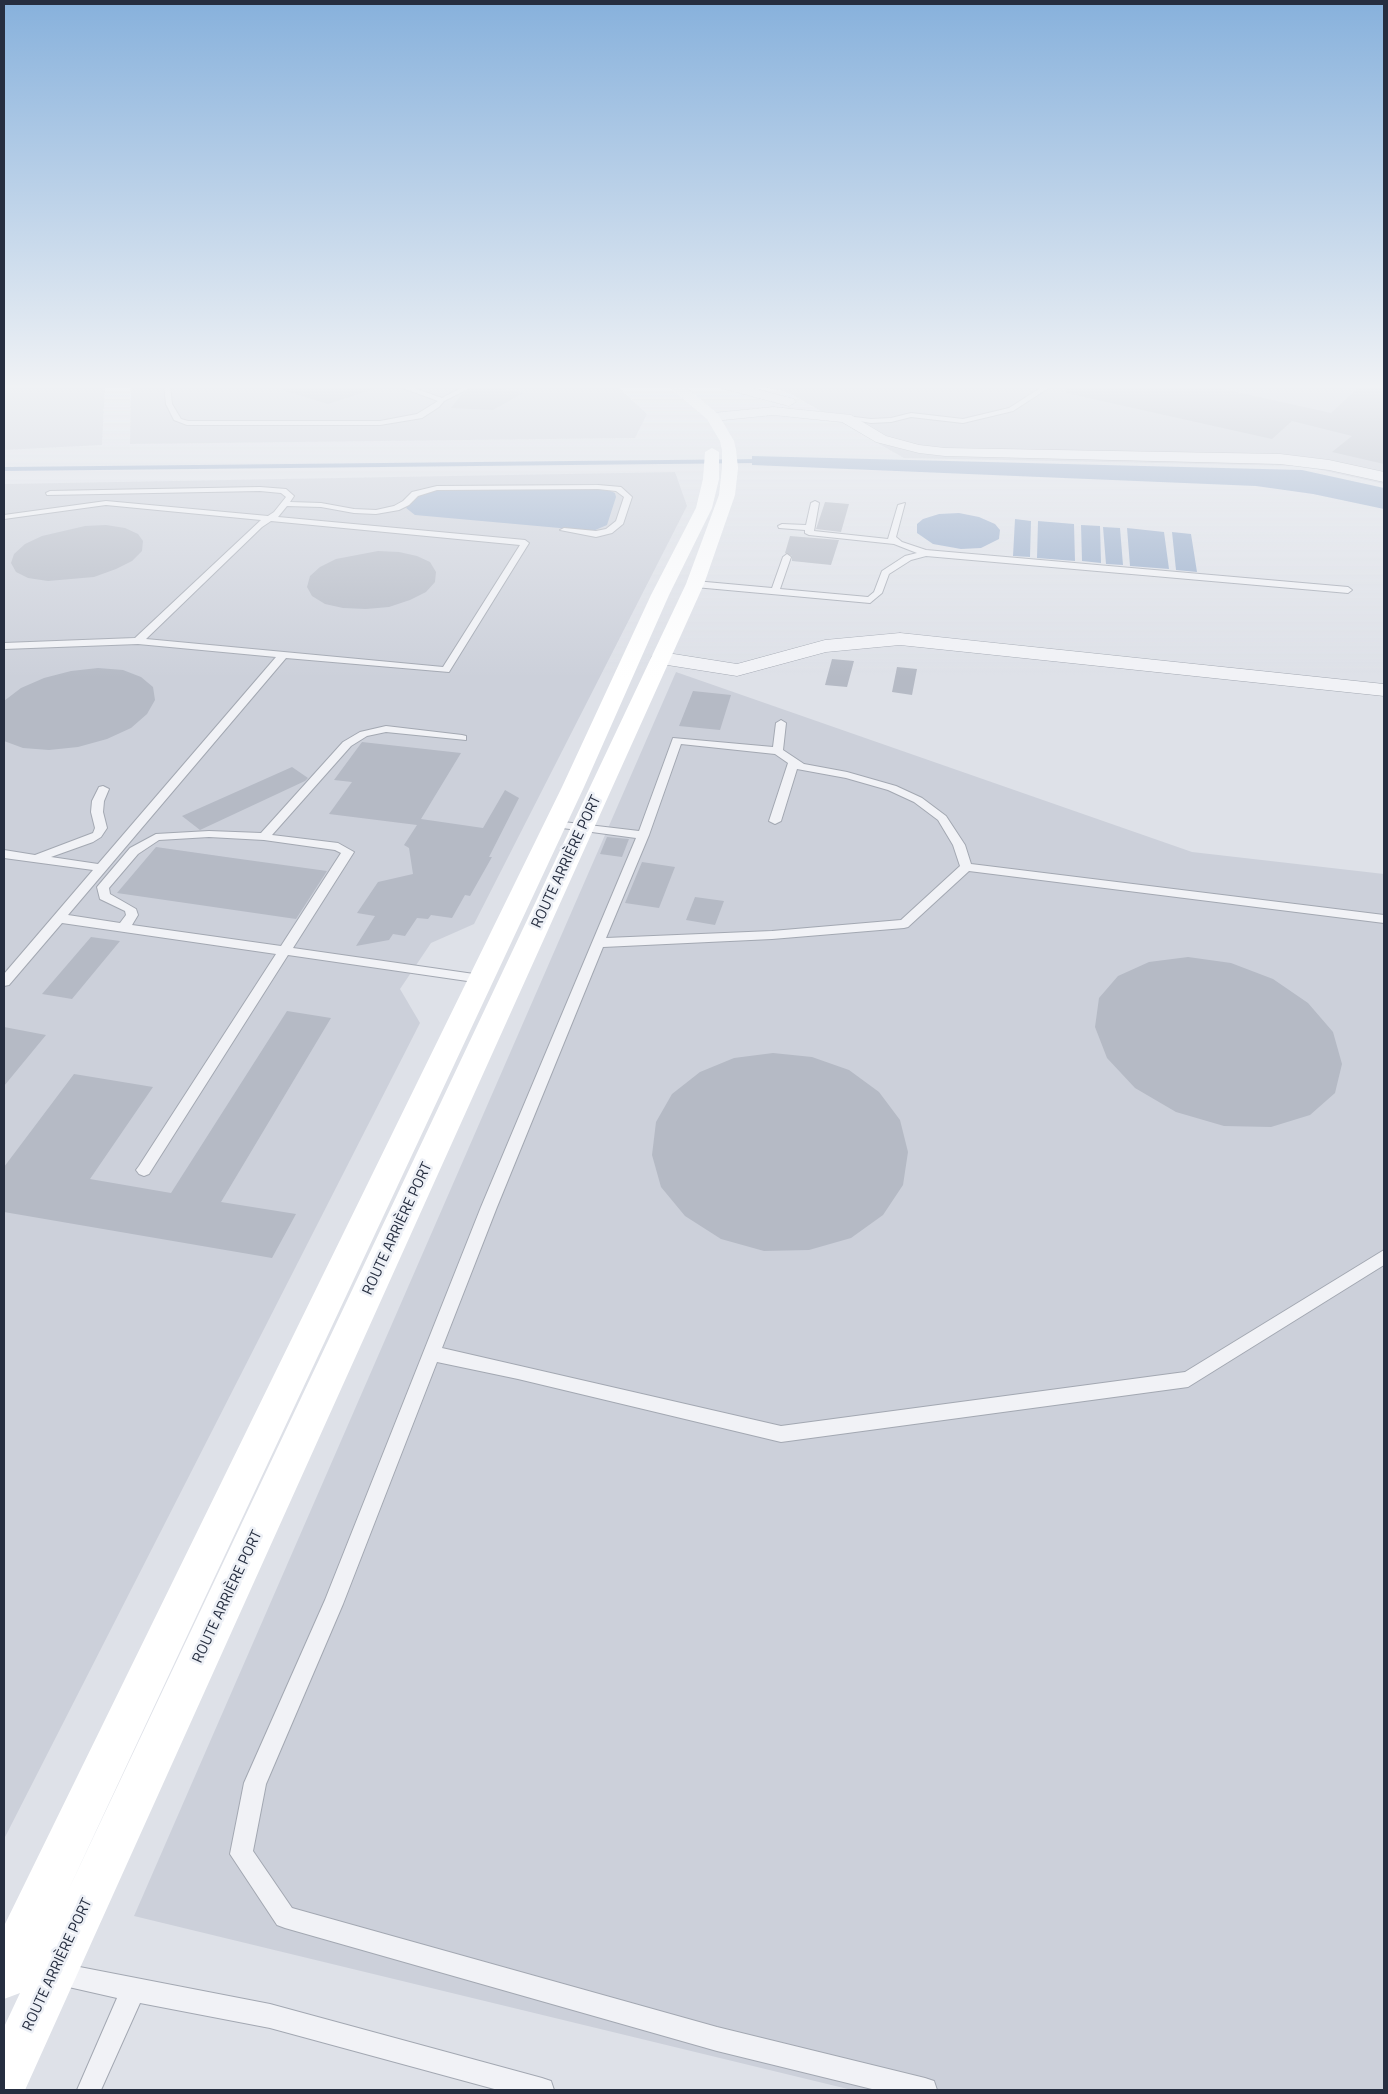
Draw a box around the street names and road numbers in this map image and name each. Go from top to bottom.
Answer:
street label: ROUTE ARRIÈRE PORT [528,793,606,931]
street label: ROUTE ARRIÈRE PORT [359,1160,437,1298]
street label: ROUTE ARRIÈRE PORT [189,1528,267,1666]
street label: ROUTE ARRIÈRE PORT [19,1896,97,2034]

